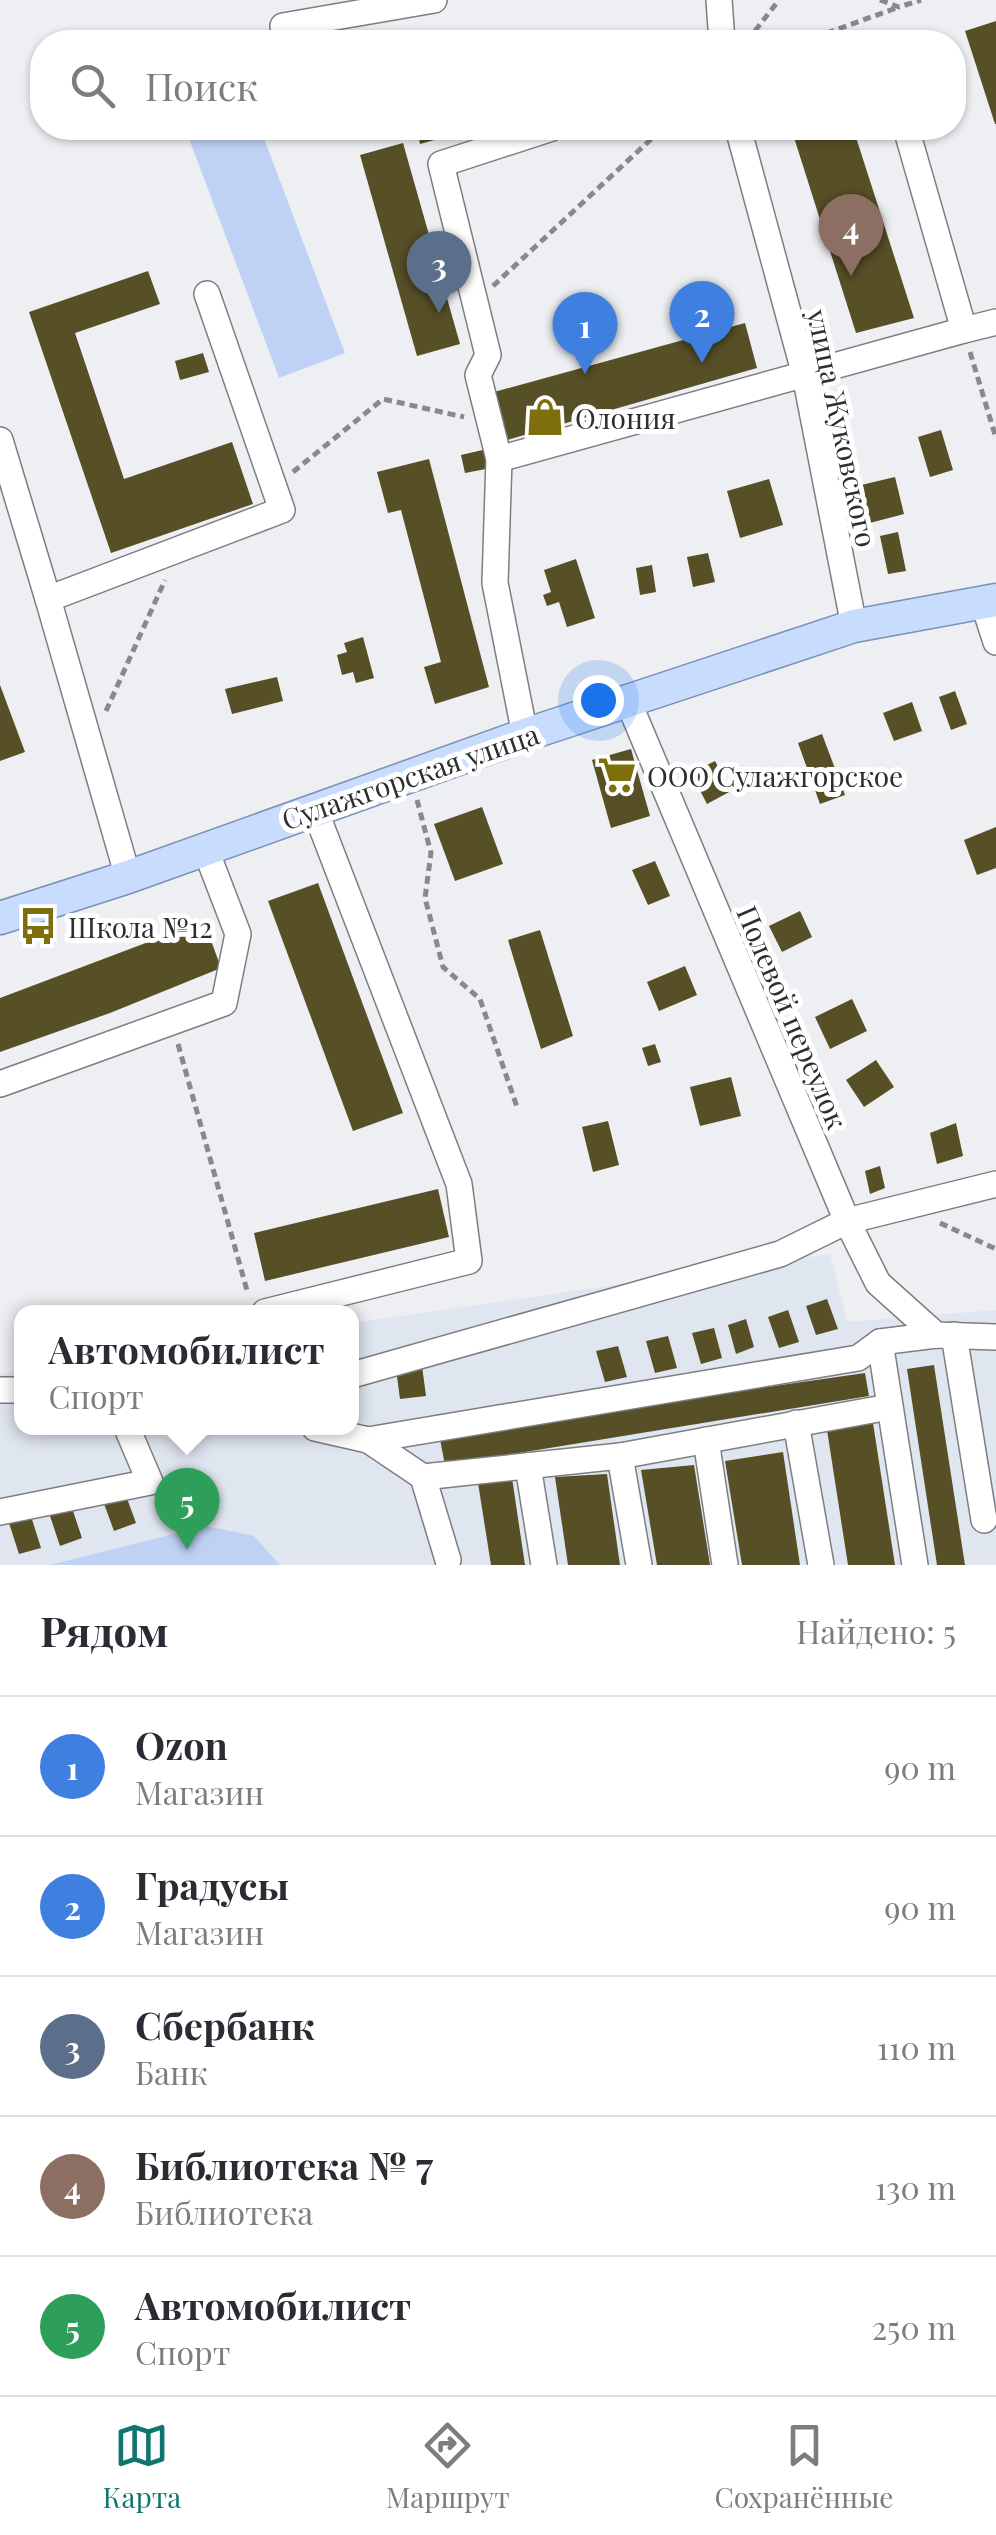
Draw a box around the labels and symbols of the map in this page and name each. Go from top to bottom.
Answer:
pin: 4 [818,194,884,276]
pin: 3 [406,230,472,313]
pin: 2 [670,280,734,363]
pin: 1 [552,292,618,374]
street label: улица Жуковского [800,305,886,550]
shop icon: Олония [524,396,566,438]
place label: Олония [575,399,676,436]
your location [573,675,624,726]
street label: Сулажгорская улица [277,715,543,837]
supermarket icon: ООО Сулажгорское [596,754,638,796]
place label: ООО Сулажгорское [647,757,903,794]
street label: Полевой переулок [729,900,857,1134]
bus stop icon: Школа №12 [17,905,59,947]
place label: Школа №12 [68,908,213,945]
pin: 5 [154,1468,220,1550]

